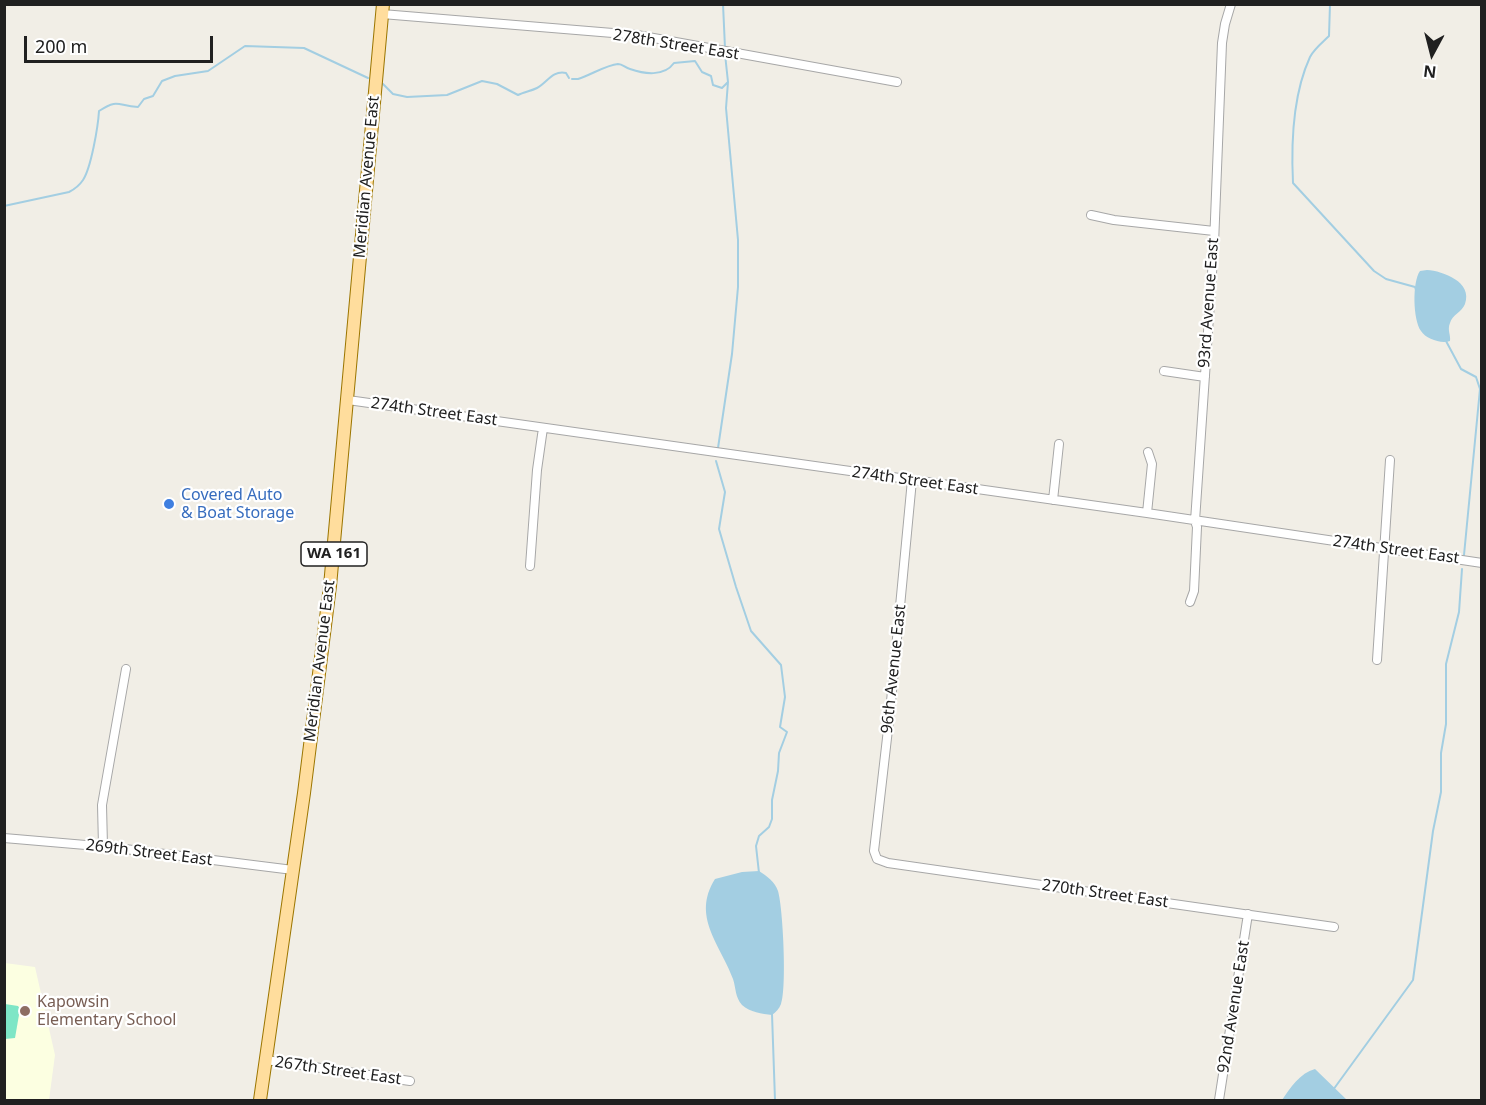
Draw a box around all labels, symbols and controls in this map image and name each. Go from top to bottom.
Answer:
scale bar [27,24,216,62]
north arrow [1402,24,1462,84]
street label: 278th Street East [612,26,740,64]
text: 200 m [35,34,87,58]
text: N [1422,60,1438,84]
street label: Meridian Avenue East [350,95,384,259]
street label: 93rd Avenue East [1195,237,1223,369]
street label: 274th Street East [370,394,498,430]
street label: 274th Street East [851,463,979,499]
place label: Covered Auto & Boat Storage [181,485,294,523]
marker: Covered Auto & Boat Storage [162,497,176,511]
street label: 274th Street East [1332,532,1460,568]
road number: WA 161 [301,542,367,566]
street label: Meridian Avenue East [301,579,339,743]
street label: 96th Avenue East [878,603,910,735]
street label: 269th Street East [85,836,213,870]
street label: 270th Street East [1041,876,1169,912]
street label: 92nd Avenue East [1214,939,1254,1075]
place label: Kapowsin Elementary School [37,992,176,1030]
marker: Kapowsin Elementary School [18,1004,32,1018]
street label: 267th Street East [274,1053,402,1089]

